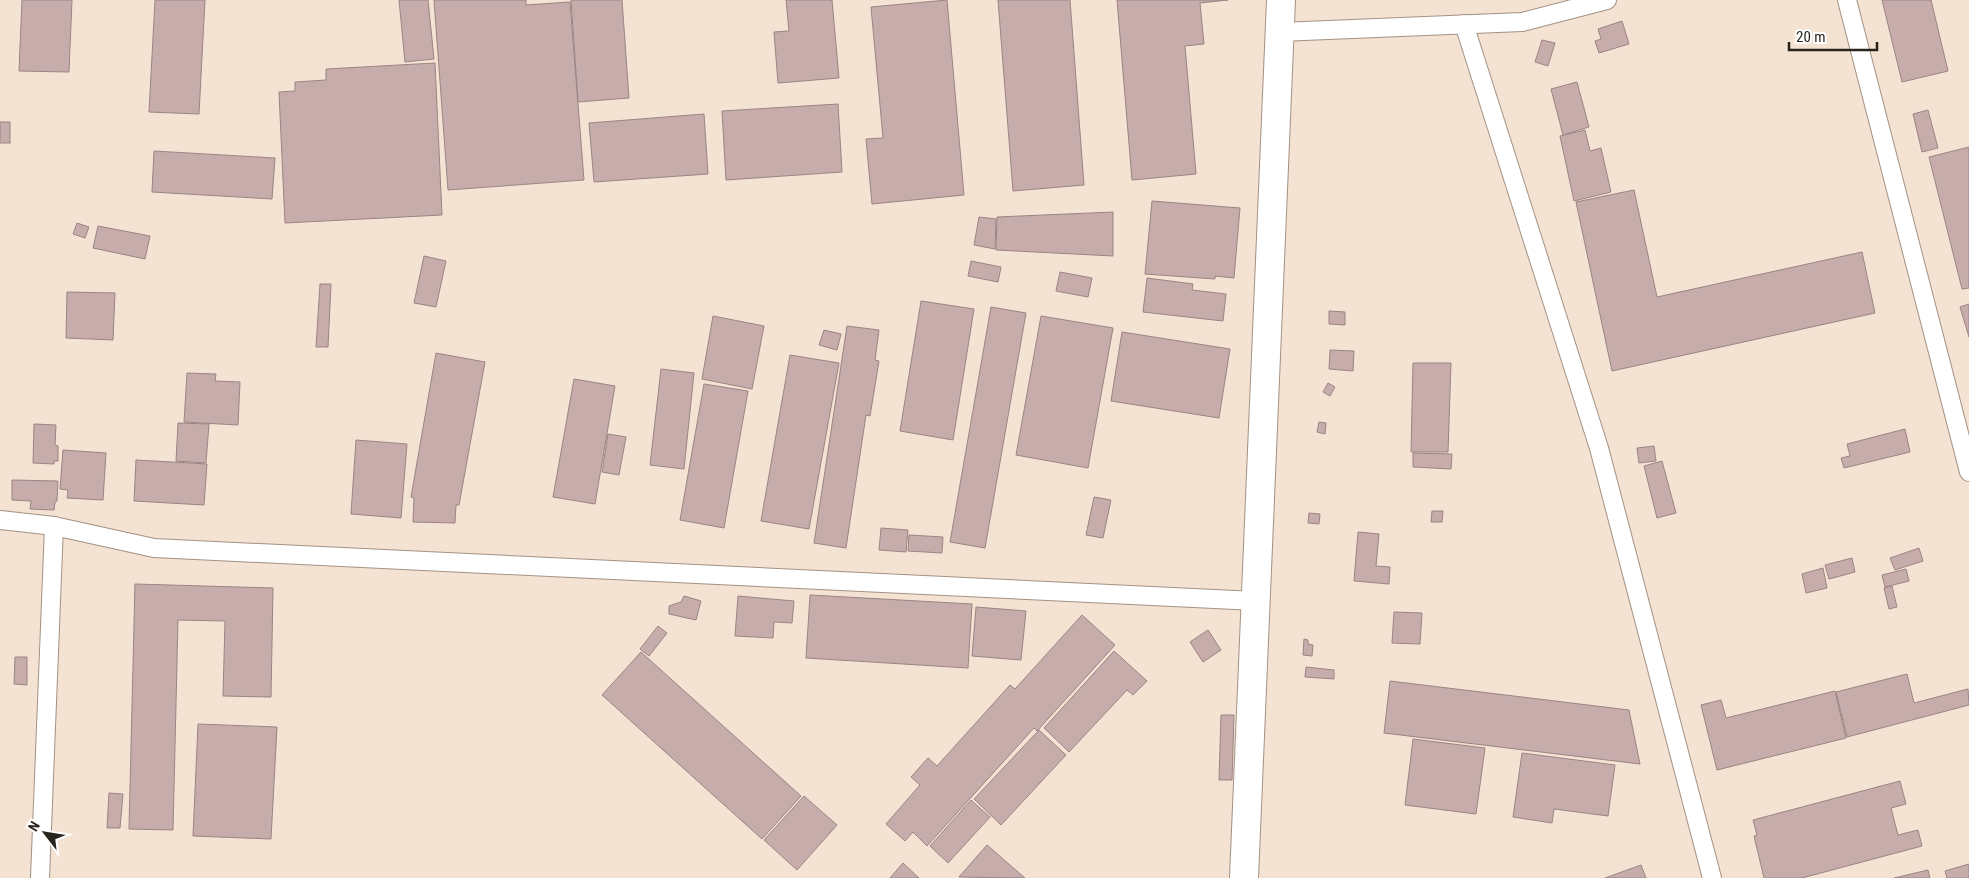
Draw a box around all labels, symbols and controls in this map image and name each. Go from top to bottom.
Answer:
scale bar [1789,20,1876,52]
text: 20 m [1796,28,1826,46]
north arrow [20,808,70,858]
text: N [25,819,43,834]

